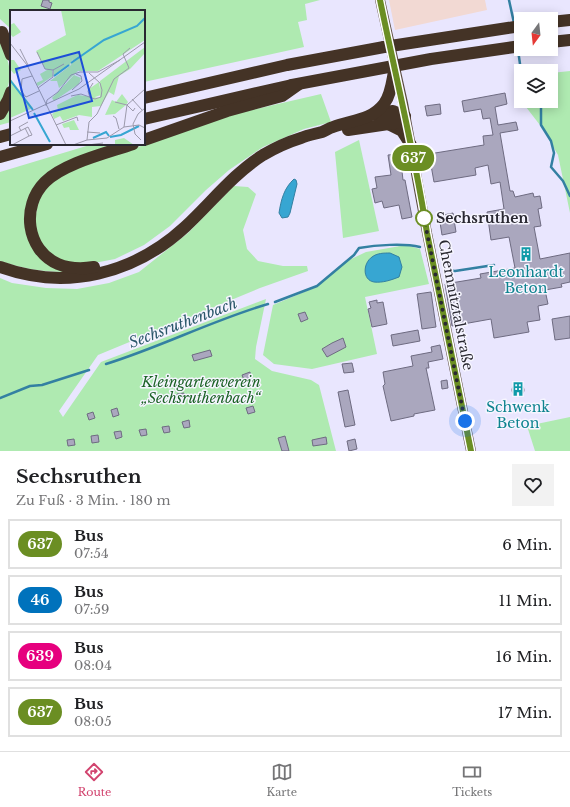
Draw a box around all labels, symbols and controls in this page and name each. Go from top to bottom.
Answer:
inset map [10,10,145,145]
north arrow [514,12,558,56]
map controls [514,12,558,108]
button: layers [514,64,558,108]
line badge: 637 [390,145,436,171]
text: 637 [400,149,426,167]
marker: Sechsruthen [415,209,433,227]
place label: Sechsruthen [436,209,529,227]
street label: Chemnitztalstraße [435,238,477,372]
building icon: Leonhardt Beton [518,246,534,262]
place label: Leonhardt Beton [488,263,565,297]
water label: Sechsruthenbach [126,293,240,352]
park label: Kleingartenverein „Sechsruthenbach“ [141,373,262,407]
building icon: Schwenk Beton [510,381,526,397]
place label: Schwenk Beton [486,398,550,432]
your location [455,411,475,431]
button: heart [512,464,554,506]
text: Sechsruthen [16,465,142,488]
text: Zu Fuß · 3 Min. · 180 m [16,492,170,509]
text: Bus [74,526,104,545]
text: 637 [27,535,53,553]
text: 6 Min. [502,535,552,554]
text: 07:54 [74,545,109,562]
text: Bus [74,582,104,601]
text: 46 [31,591,49,609]
text: 11 Min. [499,591,552,610]
text: 07:59 [74,601,109,618]
text: Bus [74,638,104,657]
text: 639 [26,647,54,665]
text: 16 Min. [496,647,552,666]
text: 08:04 [74,657,112,674]
text: Bus [74,694,104,713]
text: 637 [27,703,53,721]
text: 17 Min. [498,703,552,722]
text: 08:05 [74,713,112,730]
tab: Route [78,761,111,799]
tab: Karte [267,761,297,799]
tab: Tickets [452,761,492,799]

